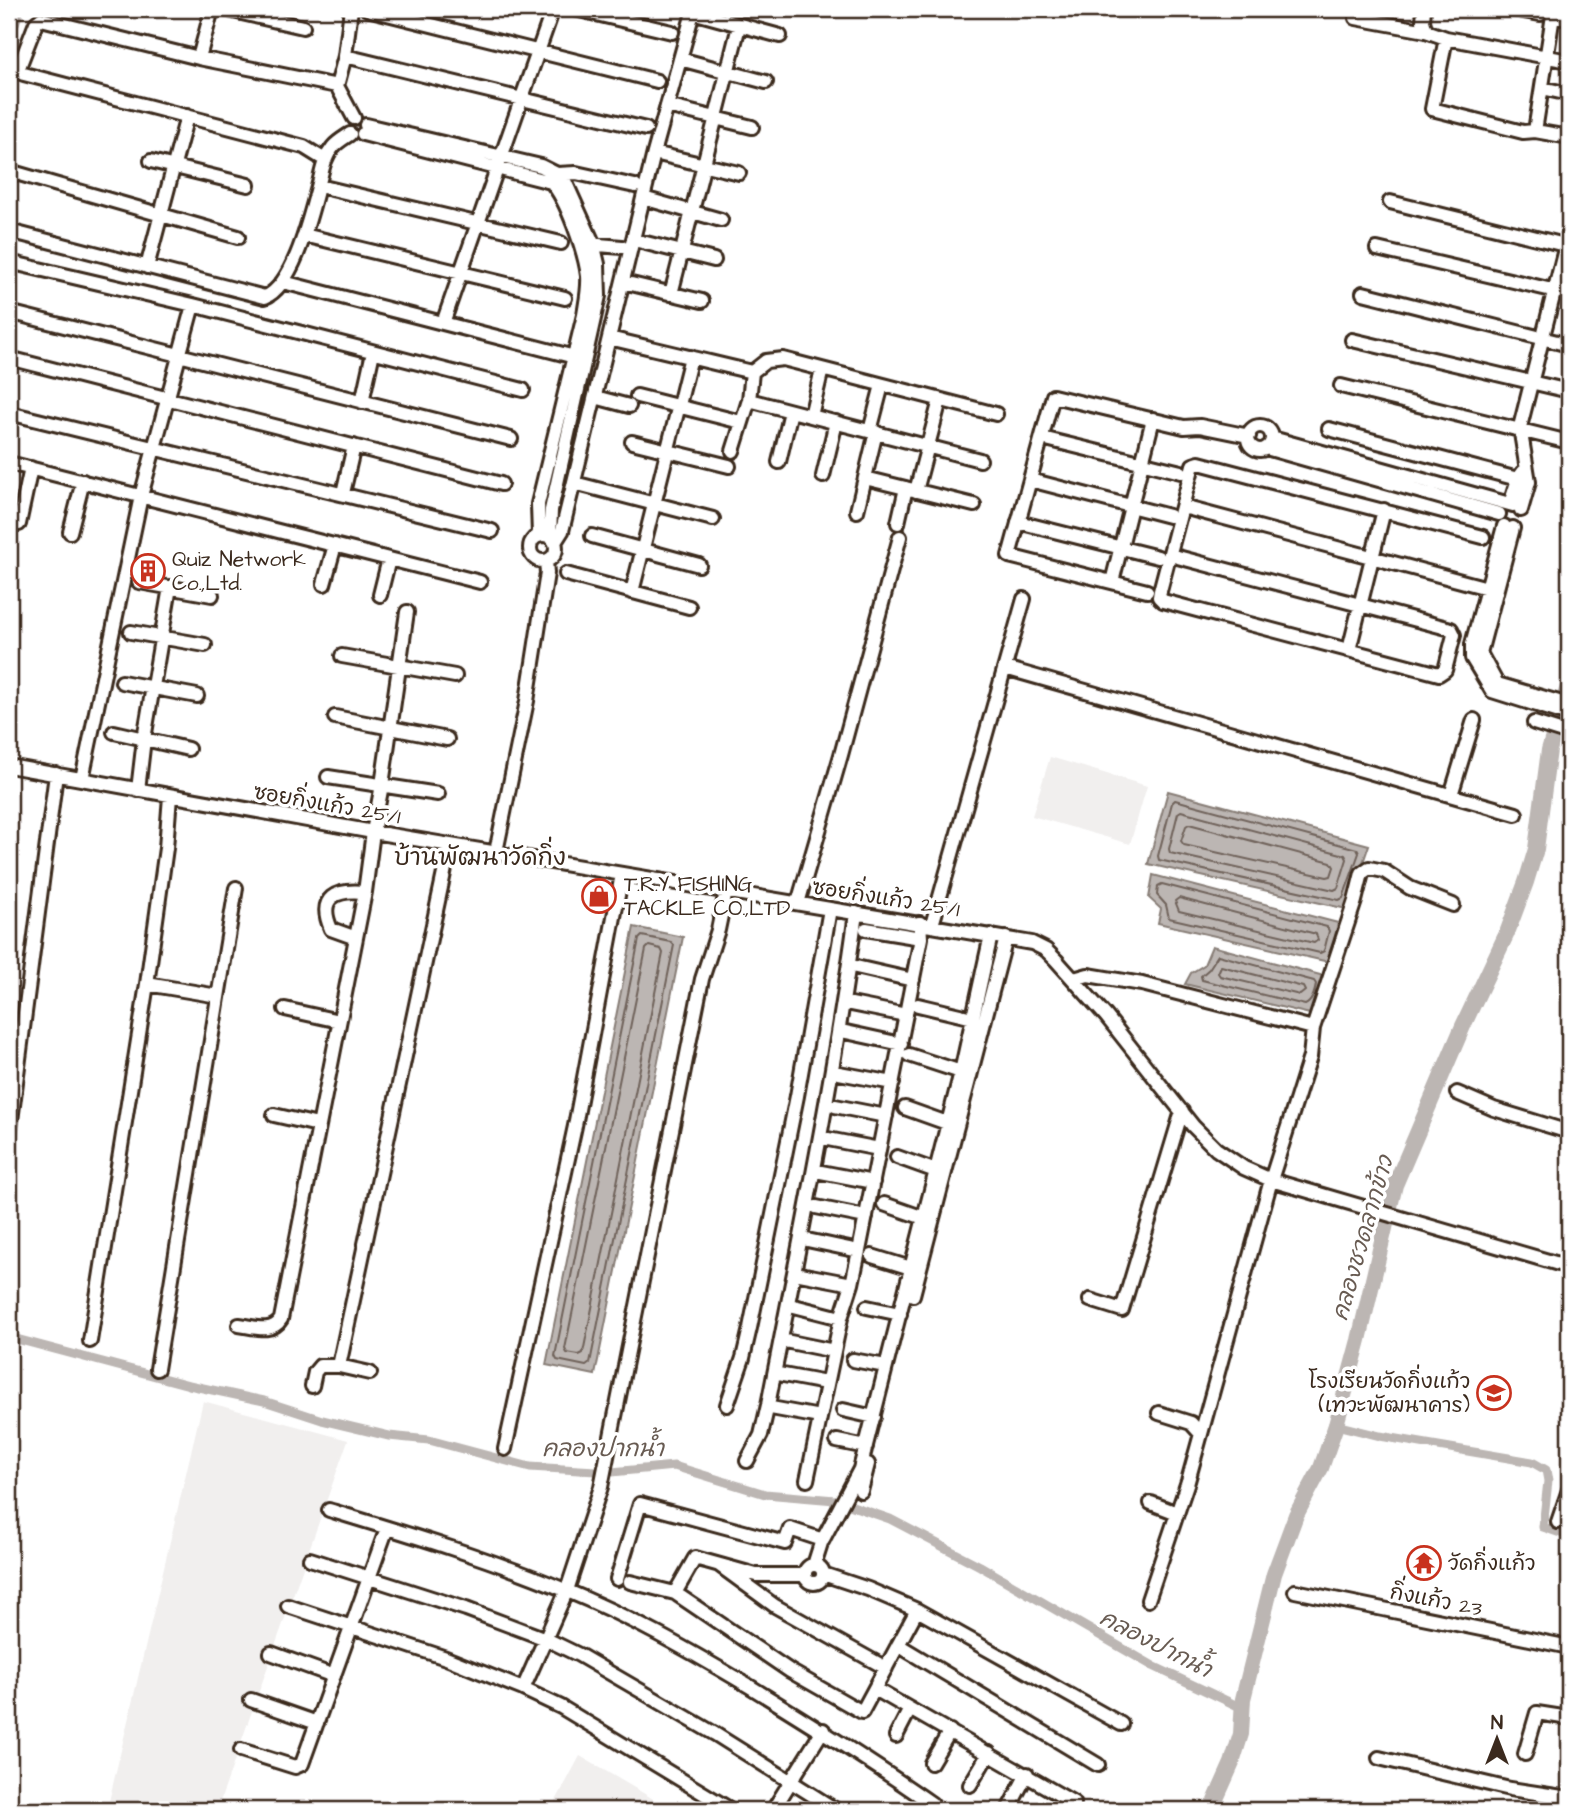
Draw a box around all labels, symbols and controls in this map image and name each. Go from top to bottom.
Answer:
place label: Quiz Network Co.,Ltd. [172,545,306,598]
building icon: Quiz Network Co.,Ltd. [129,552,167,590]
street label: ซอยกิ่งแก้ว 25/1 [251,774,404,832]
district label: บ้านพัฒนาวัดกิ่ง [394,836,566,875]
street label: ซอยกิ่งแก้ว 25/1 [810,869,963,925]
place label: T.R.Y FISHING TACKLE CO.,LTD [624,870,791,923]
shop icon: T.R.Y FISHING TACKLE CO.,LTD [580,877,618,915]
water label: คลองชวดลากข้าว [1324,1150,1402,1324]
place label: โรงเรียนวัดกิ่งแก้ว (เทวะพัฒนาคาร) [1308,1364,1470,1420]
school or university icon: โรงเรียนวัดกิ่งแก้ว (เทวะพัฒนาคาร) [1475,1374,1513,1412]
water label: คลองปากน้ำ [542,1427,666,1465]
temple icon: วัดกิ่งแก้ว [1405,1544,1443,1582]
place label: วัดกิ่งแก้ว [1448,1546,1535,1578]
street label: กิ่งแก้ว 23 [1387,1574,1485,1624]
water label: คลองปากน้ำ [1094,1597,1222,1687]
north arrow [1462,1703,1532,1773]
text: N [1491,1710,1503,1737]

